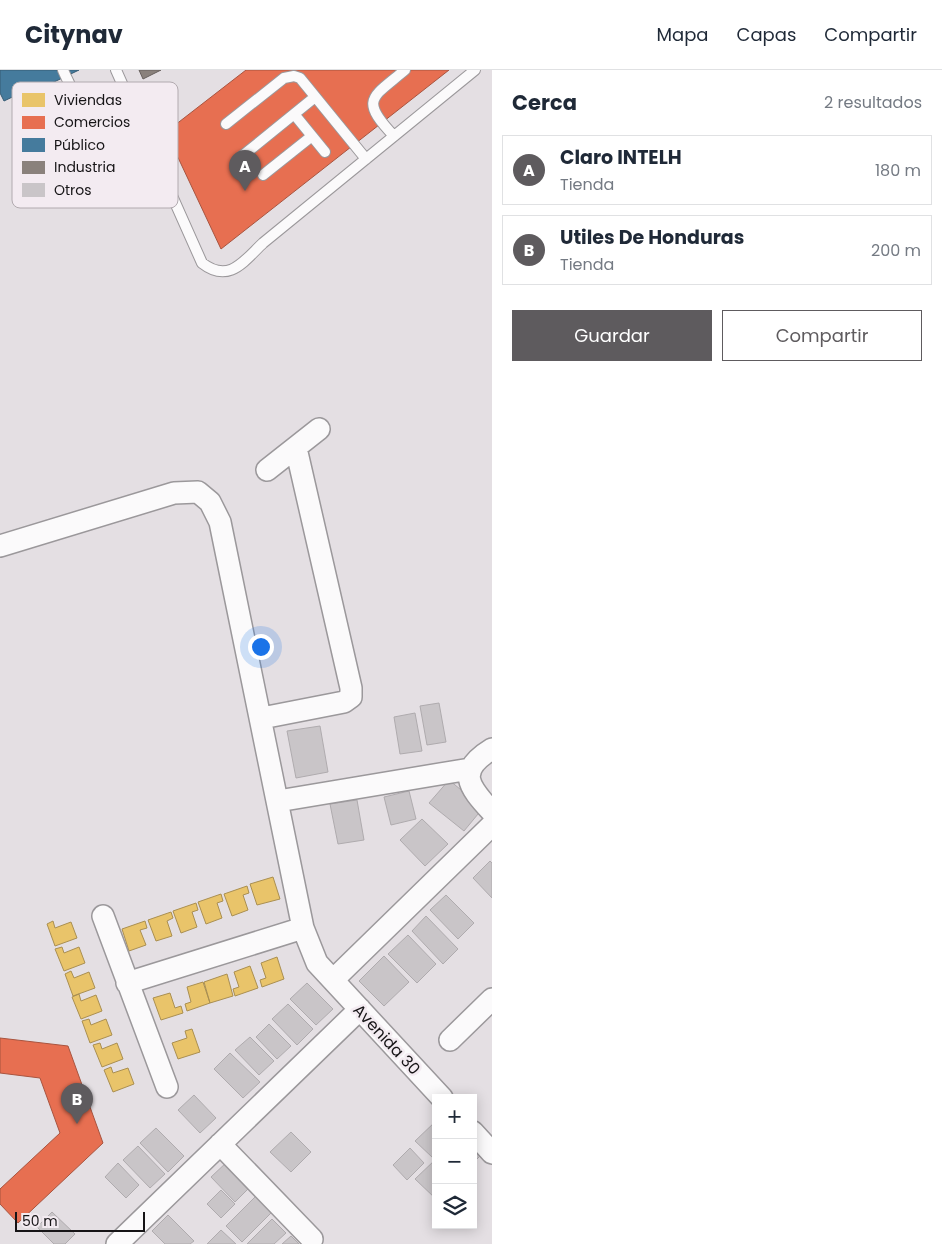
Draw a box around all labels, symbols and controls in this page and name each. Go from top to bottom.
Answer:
text: Citynav [25,18,123,51]
text: Mapa [656,22,709,47]
text: Capas [737,22,796,47]
text: Compartir [824,22,917,47]
legend [12,82,178,208]
text: Cerca [512,88,577,117]
text: Viviendas [54,90,122,110]
text: 2 resultados [824,91,922,114]
text: Comercios [54,112,130,132]
text: Público [54,135,105,155]
text: Claro INTELH [560,144,682,171]
pin: A [229,150,261,191]
text: Industria [54,157,115,177]
text: A [523,159,535,182]
text: 180 m [875,159,921,182]
text: Tienda [560,173,614,196]
text: Otros [54,180,92,200]
text: Utiles De Honduras [560,224,744,251]
text: B [524,239,534,262]
text: 200 m [871,239,921,262]
text: Tienda [560,253,614,276]
button: Guardar [512,310,712,361]
button: Compartir [722,310,922,361]
your location [248,634,274,660]
street label: Avenida 30 [348,999,425,1080]
pin: B [61,1083,93,1124]
map controls [432,1094,477,1229]
button: + [432,1094,477,1139]
button: − [432,1139,477,1184]
button: layers [432,1184,477,1229]
scale bar [15,1209,145,1232]
text: 50 m [22,1211,58,1231]

